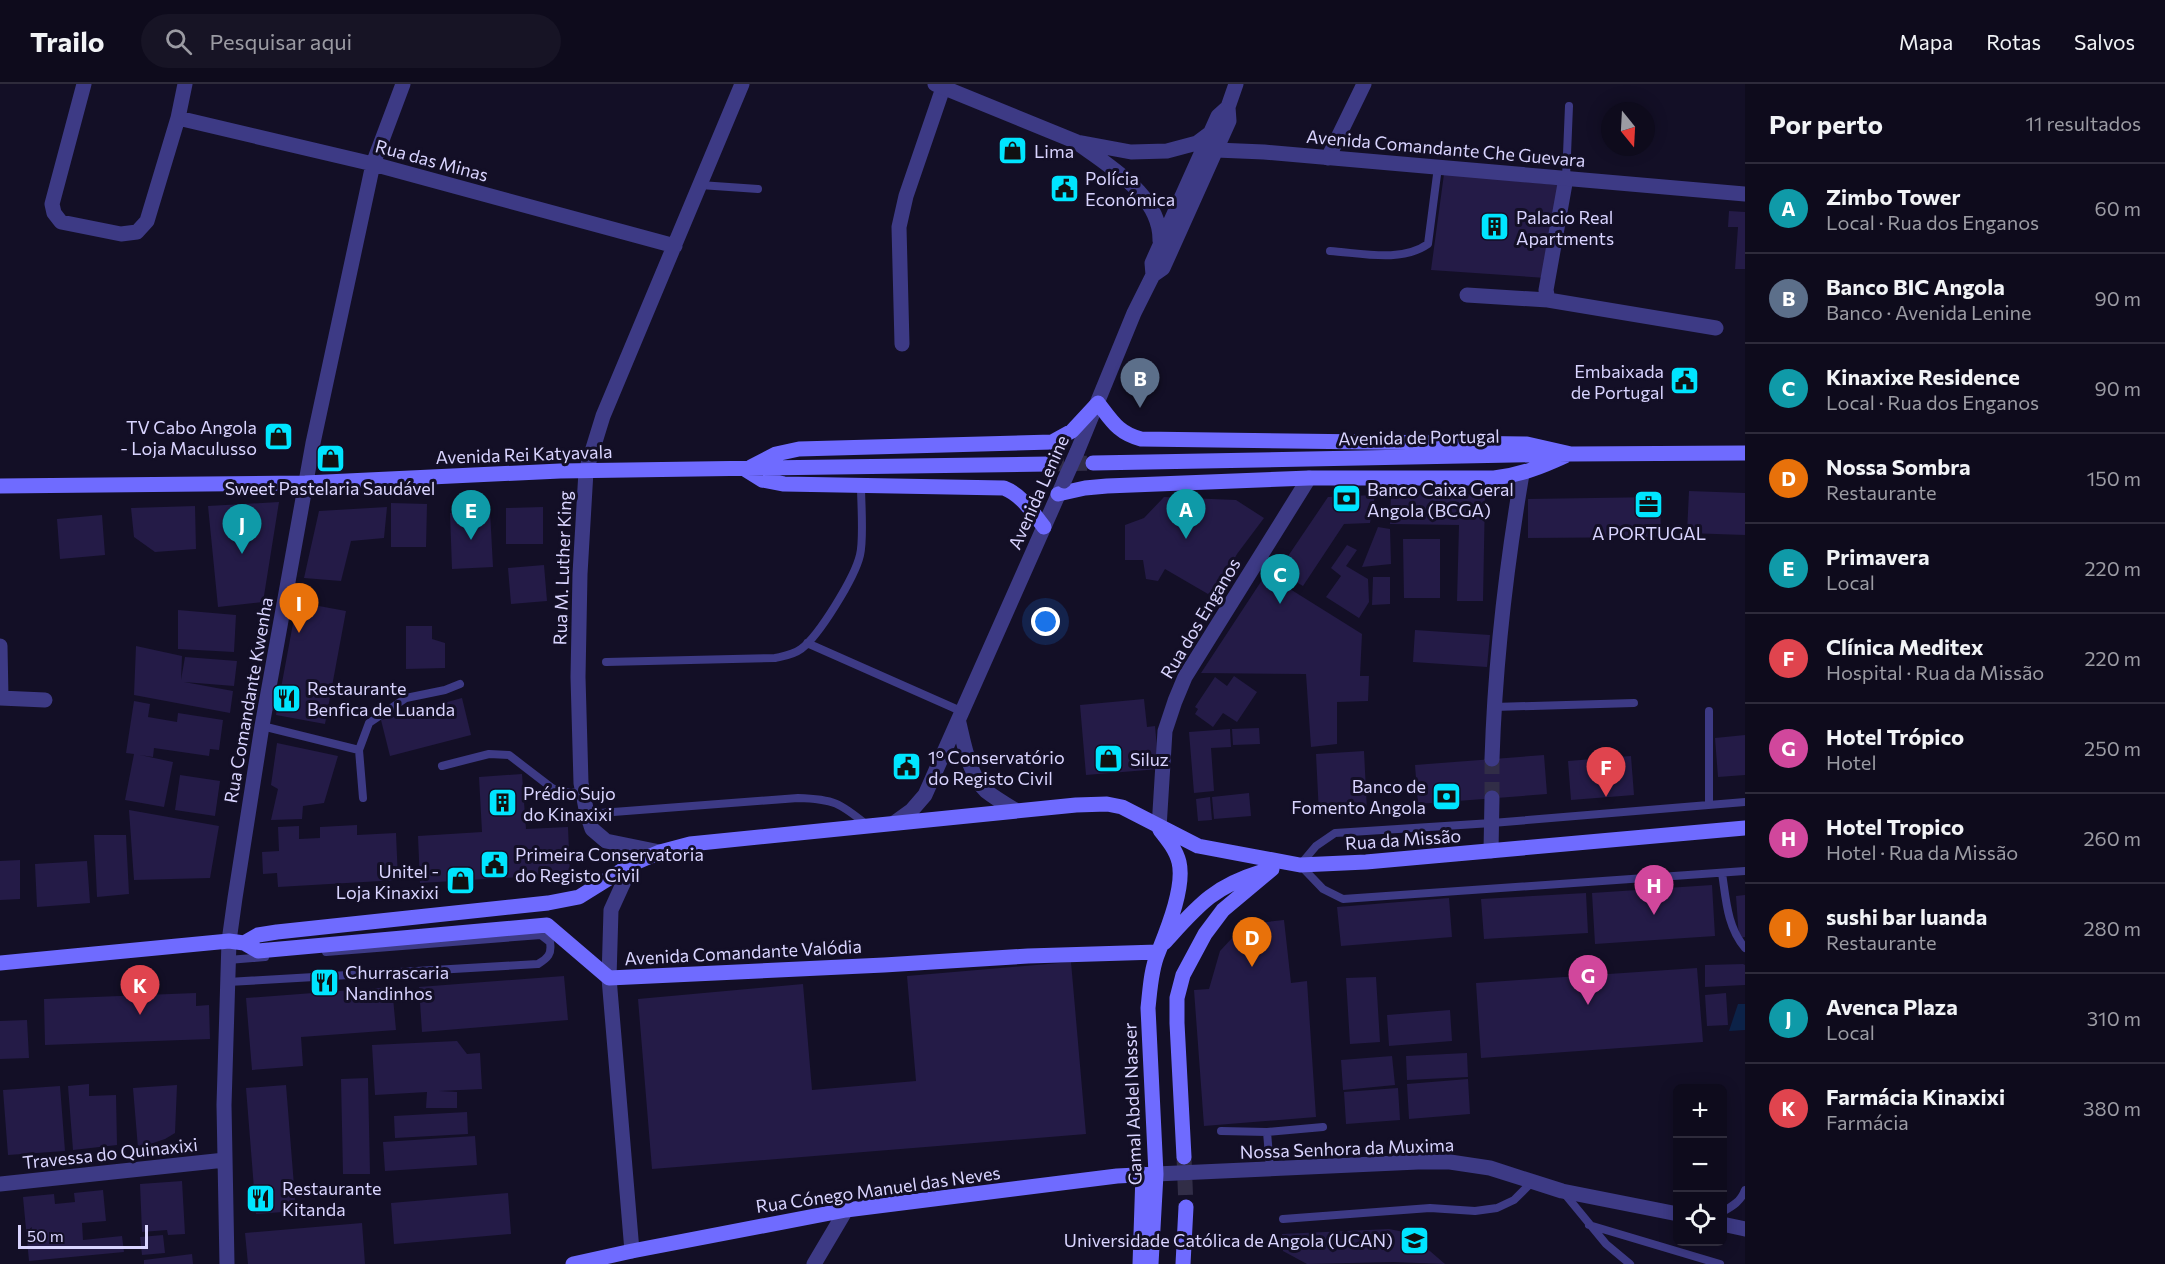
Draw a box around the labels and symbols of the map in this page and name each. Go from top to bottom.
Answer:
north arrow [1601,102,1655,156]
street label: Avenida Comandante Che Guevara [1305,125,1587,171]
street label: Rua das Minas [373,134,491,186]
shop icon: Lima [997,135,1029,167]
place label: Lima [1034,140,1074,162]
place label: Polícia Económica [1085,167,1175,210]
public building icon: Polícia Económica [1048,172,1080,204]
place label: Palacio Real Apartments [1516,206,1614,249]
building icon: Palacio Real Apartments [1479,211,1511,243]
pin: B [1120,358,1160,408]
place label: Embaixada de Portugal [1571,360,1664,403]
public building icon: Embaixada de Portugal [1669,365,1701,397]
place label: TV Cabo Angola - Loja Maculusso [120,416,257,459]
shop icon: TV Cabo Angola - Loja Maculusso [262,421,294,453]
street label: Avenida de Portugal [1338,425,1500,449]
street label: Avenida Lenine [1003,431,1073,553]
street label: Avenida Rei Katyavala [435,440,613,468]
shop icon: Sweet Pastelaria Saudável [314,443,346,475]
place label: Sweet Pastelaria Saudável [225,477,435,499]
place label: Banco Caixa Geral Angola (BCGA) [1367,478,1514,521]
bank icon: Banco Caixa Geral Angola (BCGA) [1330,483,1362,515]
office icon: A PORTUGAL [1633,488,1665,520]
pin: E [452,490,490,540]
street label: Rua M. Luther King [548,490,576,646]
pin: A [1166,490,1206,539]
pin: J [222,504,262,554]
place label: A PORTUGAL [1592,522,1706,544]
street label: Rua dos Enganos [1155,554,1245,682]
pin: C [1260,554,1300,604]
pin: I [280,584,318,633]
street label: Rua Comandante Kwenha [219,595,277,805]
your location [1031,607,1060,636]
place label: Restaurante Benfica de Luanda [307,677,455,720]
restaurant icon: Restaurante Benfica de Luanda [270,682,302,714]
shop icon: Siluz [1093,743,1125,775]
place label: 1º Conservatório do Registo Civil [928,746,1065,789]
place label: Siluz [1130,748,1169,770]
pin: F [1586,748,1626,797]
public building icon: 1º Conservatório do Registo Civil [891,751,923,783]
place label: Banco de Fomento Angola [1291,775,1426,818]
bank icon: Banco de Fomento Angola [1431,780,1463,812]
place label: Prédio Sujo do Kinaxixi [523,782,616,825]
building icon: Prédio Sujo do Kinaxixi [486,787,518,819]
street label: Rua da Missão [1344,824,1462,854]
place label: Primeira Conservatoria do Registo Civil [515,843,704,886]
public building icon: Primeira Conservatoria do Registo Civil [478,848,510,880]
place label: Unitel - Loja Kinaxixi [336,860,439,903]
shop icon: Unitel - Loja Kinaxixi [444,865,476,897]
pin: H [1634,866,1674,915]
pin: D [1232,918,1272,967]
street label: Avenida Comandante Valódia [624,935,862,969]
pin: G [1568,956,1608,1005]
place label: Churrascaria Nandinhos [345,961,449,1004]
pin: K [120,966,160,1015]
restaurant icon: Churrascaria Nandinhos [308,966,340,998]
street label: Gamal Abdel Nasser [1118,1022,1146,1186]
street label: Travessa do Quinaxixi [21,1133,199,1173]
street label: Nossa Senhora da Muxima [1239,1133,1455,1163]
street label: Rua Cónego Manuel das Neves [754,1161,1002,1217]
place label: Restaurante Kitanda [282,1177,381,1220]
restaurant icon: Restaurante Kitanda [245,1182,277,1214]
scale bar [18,1222,148,1250]
school or university icon: Universidade Católica de Angola (UCAN) [1398,1224,1430,1256]
place label: Universidade Católica de Angola (UCAN) [1064,1229,1393,1251]

